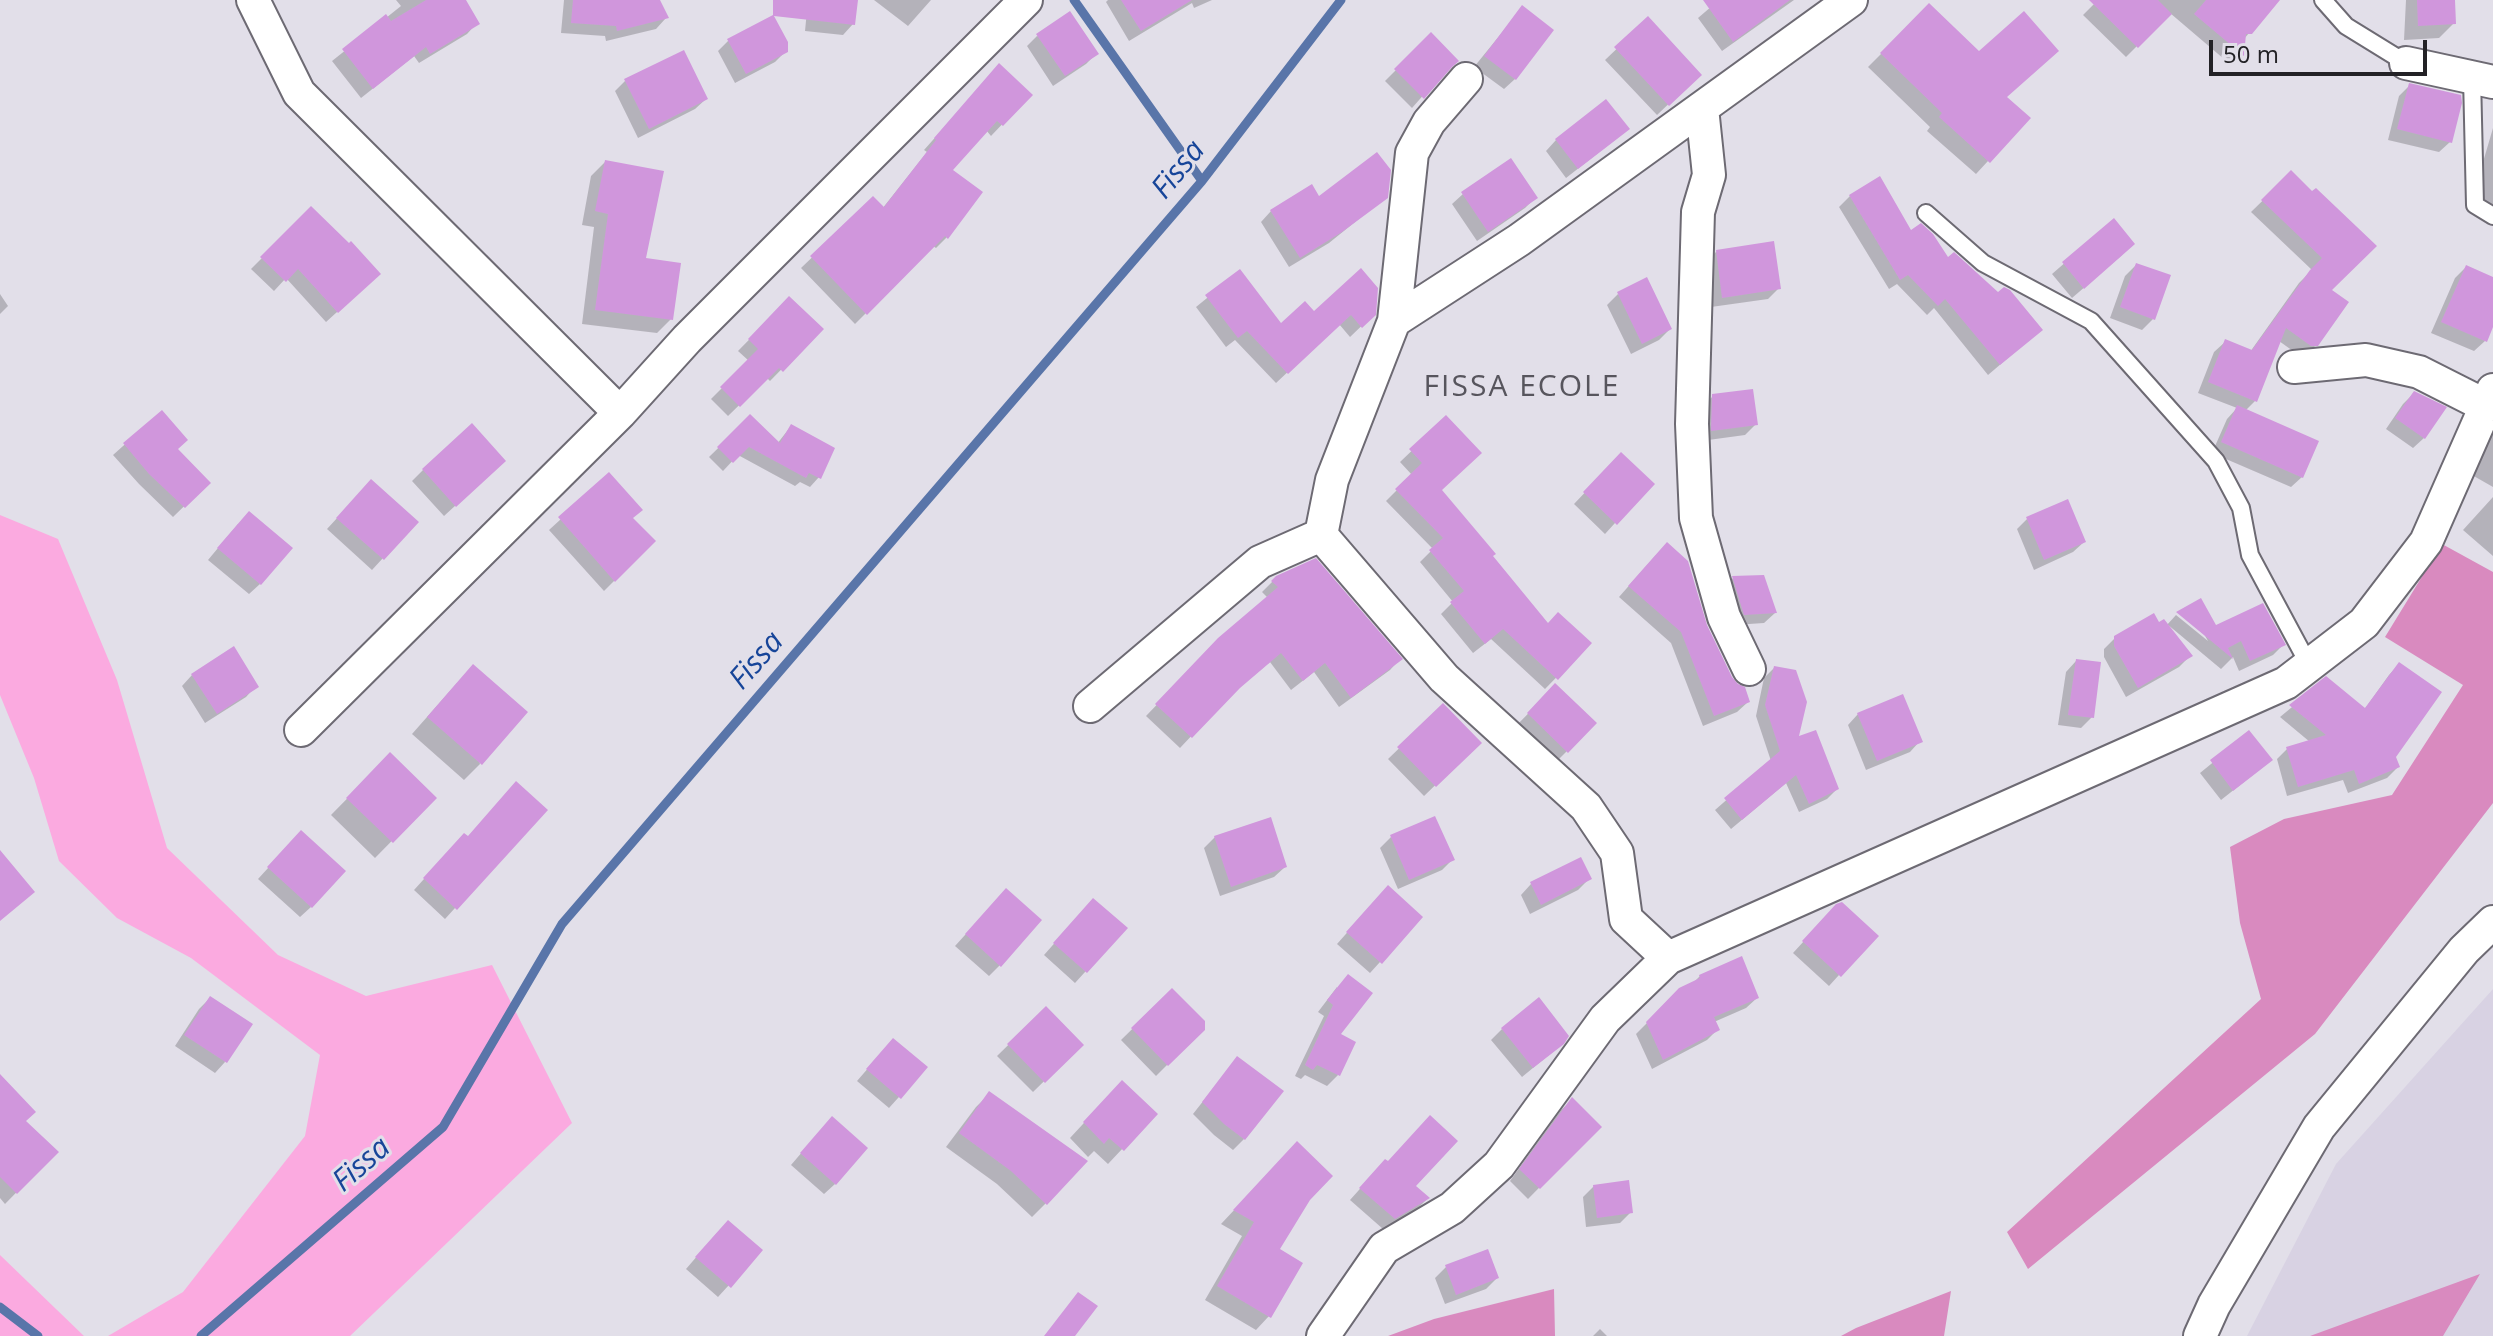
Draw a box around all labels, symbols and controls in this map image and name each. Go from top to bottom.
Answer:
scale bar [2213,24,2431,74]
text: 50 m [2223,37,2279,70]
water label: Fissa [1145,134,1213,206]
district label: FISSA ECOLE [1424,369,1620,405]
water label: Fissa [722,625,792,697]
water label: Fissa [326,1130,398,1200]

